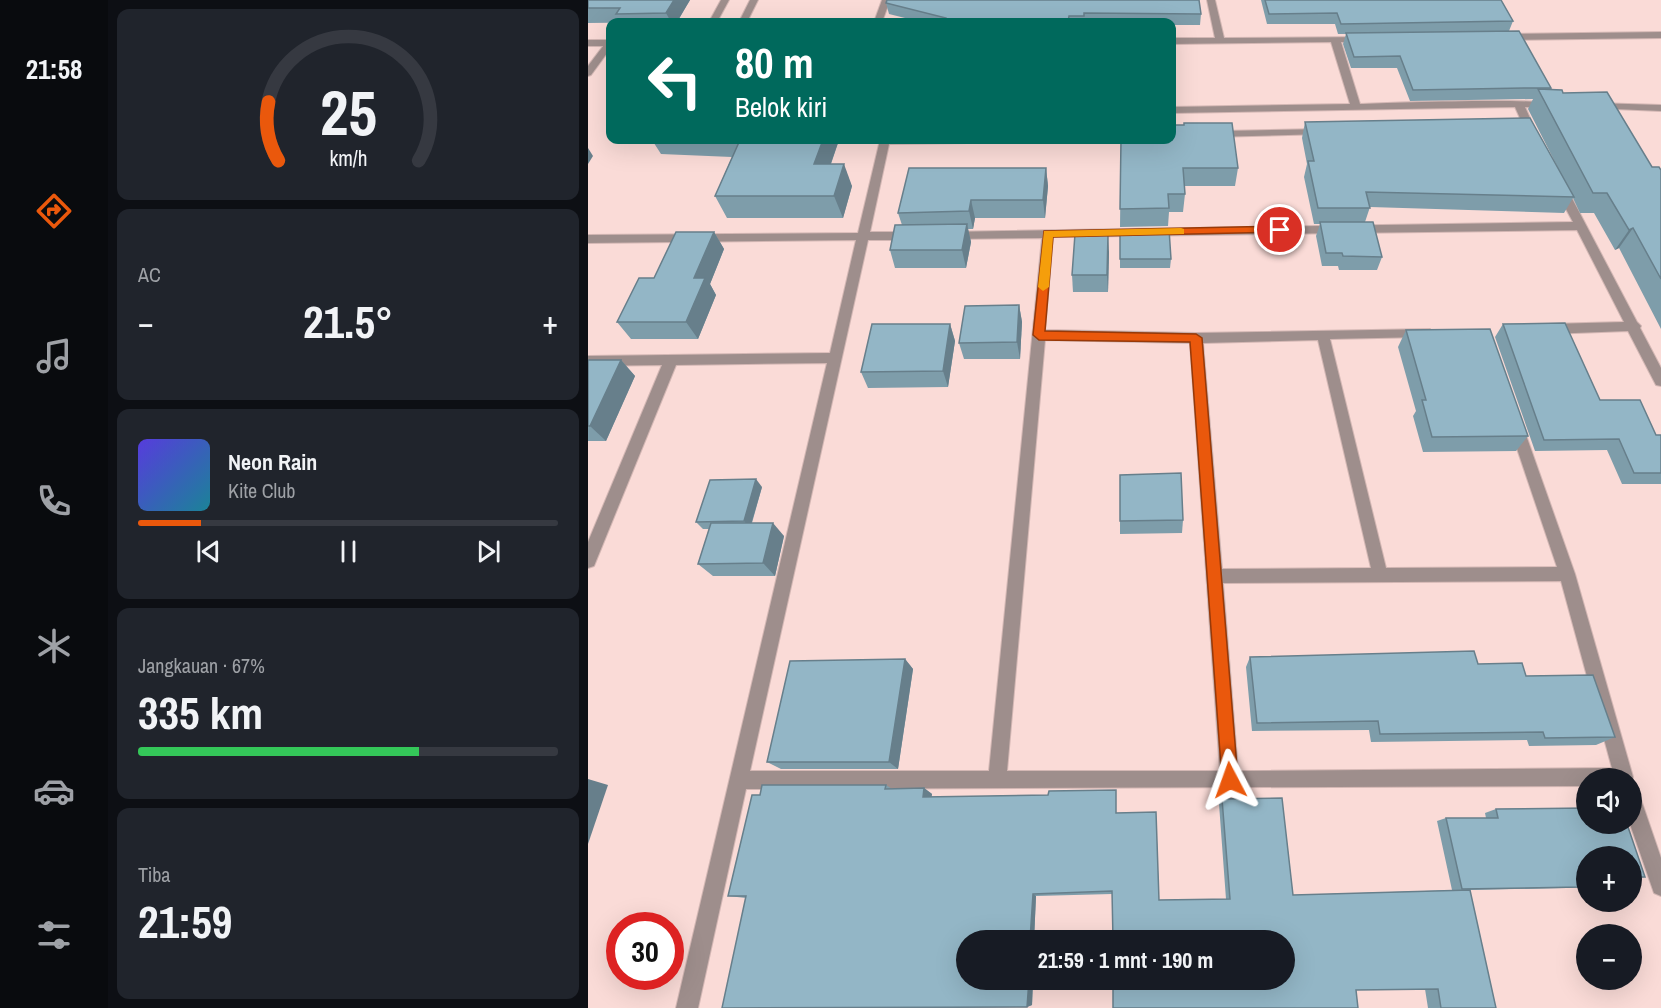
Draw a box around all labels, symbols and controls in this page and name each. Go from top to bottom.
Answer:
text: 80 m [735,35,814,91]
icon: left [636,42,714,120]
text: 21:58 [26,51,82,87]
text: 25 [320,71,376,155]
text: Belok kiri [735,89,827,125]
text: km/h [329,145,367,174]
icon: directions [33,190,75,232]
pin [1254,204,1305,255]
icon: arrive [1263,213,1296,246]
text: AC [138,261,161,288]
text: 21.5° [303,291,393,352]
text: − [138,300,154,344]
text: + [542,300,558,344]
icon: music [33,335,75,377]
text: Neon Rain [228,447,317,477]
text: Kite Club [228,477,295,504]
icon: phone [33,480,75,522]
icon: previous [192,535,225,568]
icon: pause [332,535,365,568]
icon: next [472,535,505,568]
icon: climate [33,625,75,667]
text: Jangkauan · 67% [138,652,265,679]
text: 335 km [138,682,263,743]
position arrow [1198,748,1262,812]
map controls [1576,768,1642,990]
button: sound [1576,768,1642,834]
icon: car [33,770,75,812]
button: + [1576,846,1642,912]
text: Tiba [138,861,170,888]
text: 21:59 [138,891,232,952]
speed limit sign: 30 [606,912,684,990]
icon: filters [33,914,75,956]
button: − [1576,924,1642,990]
text: 21:59 · 1 mnt · 190 m [1038,945,1213,975]

